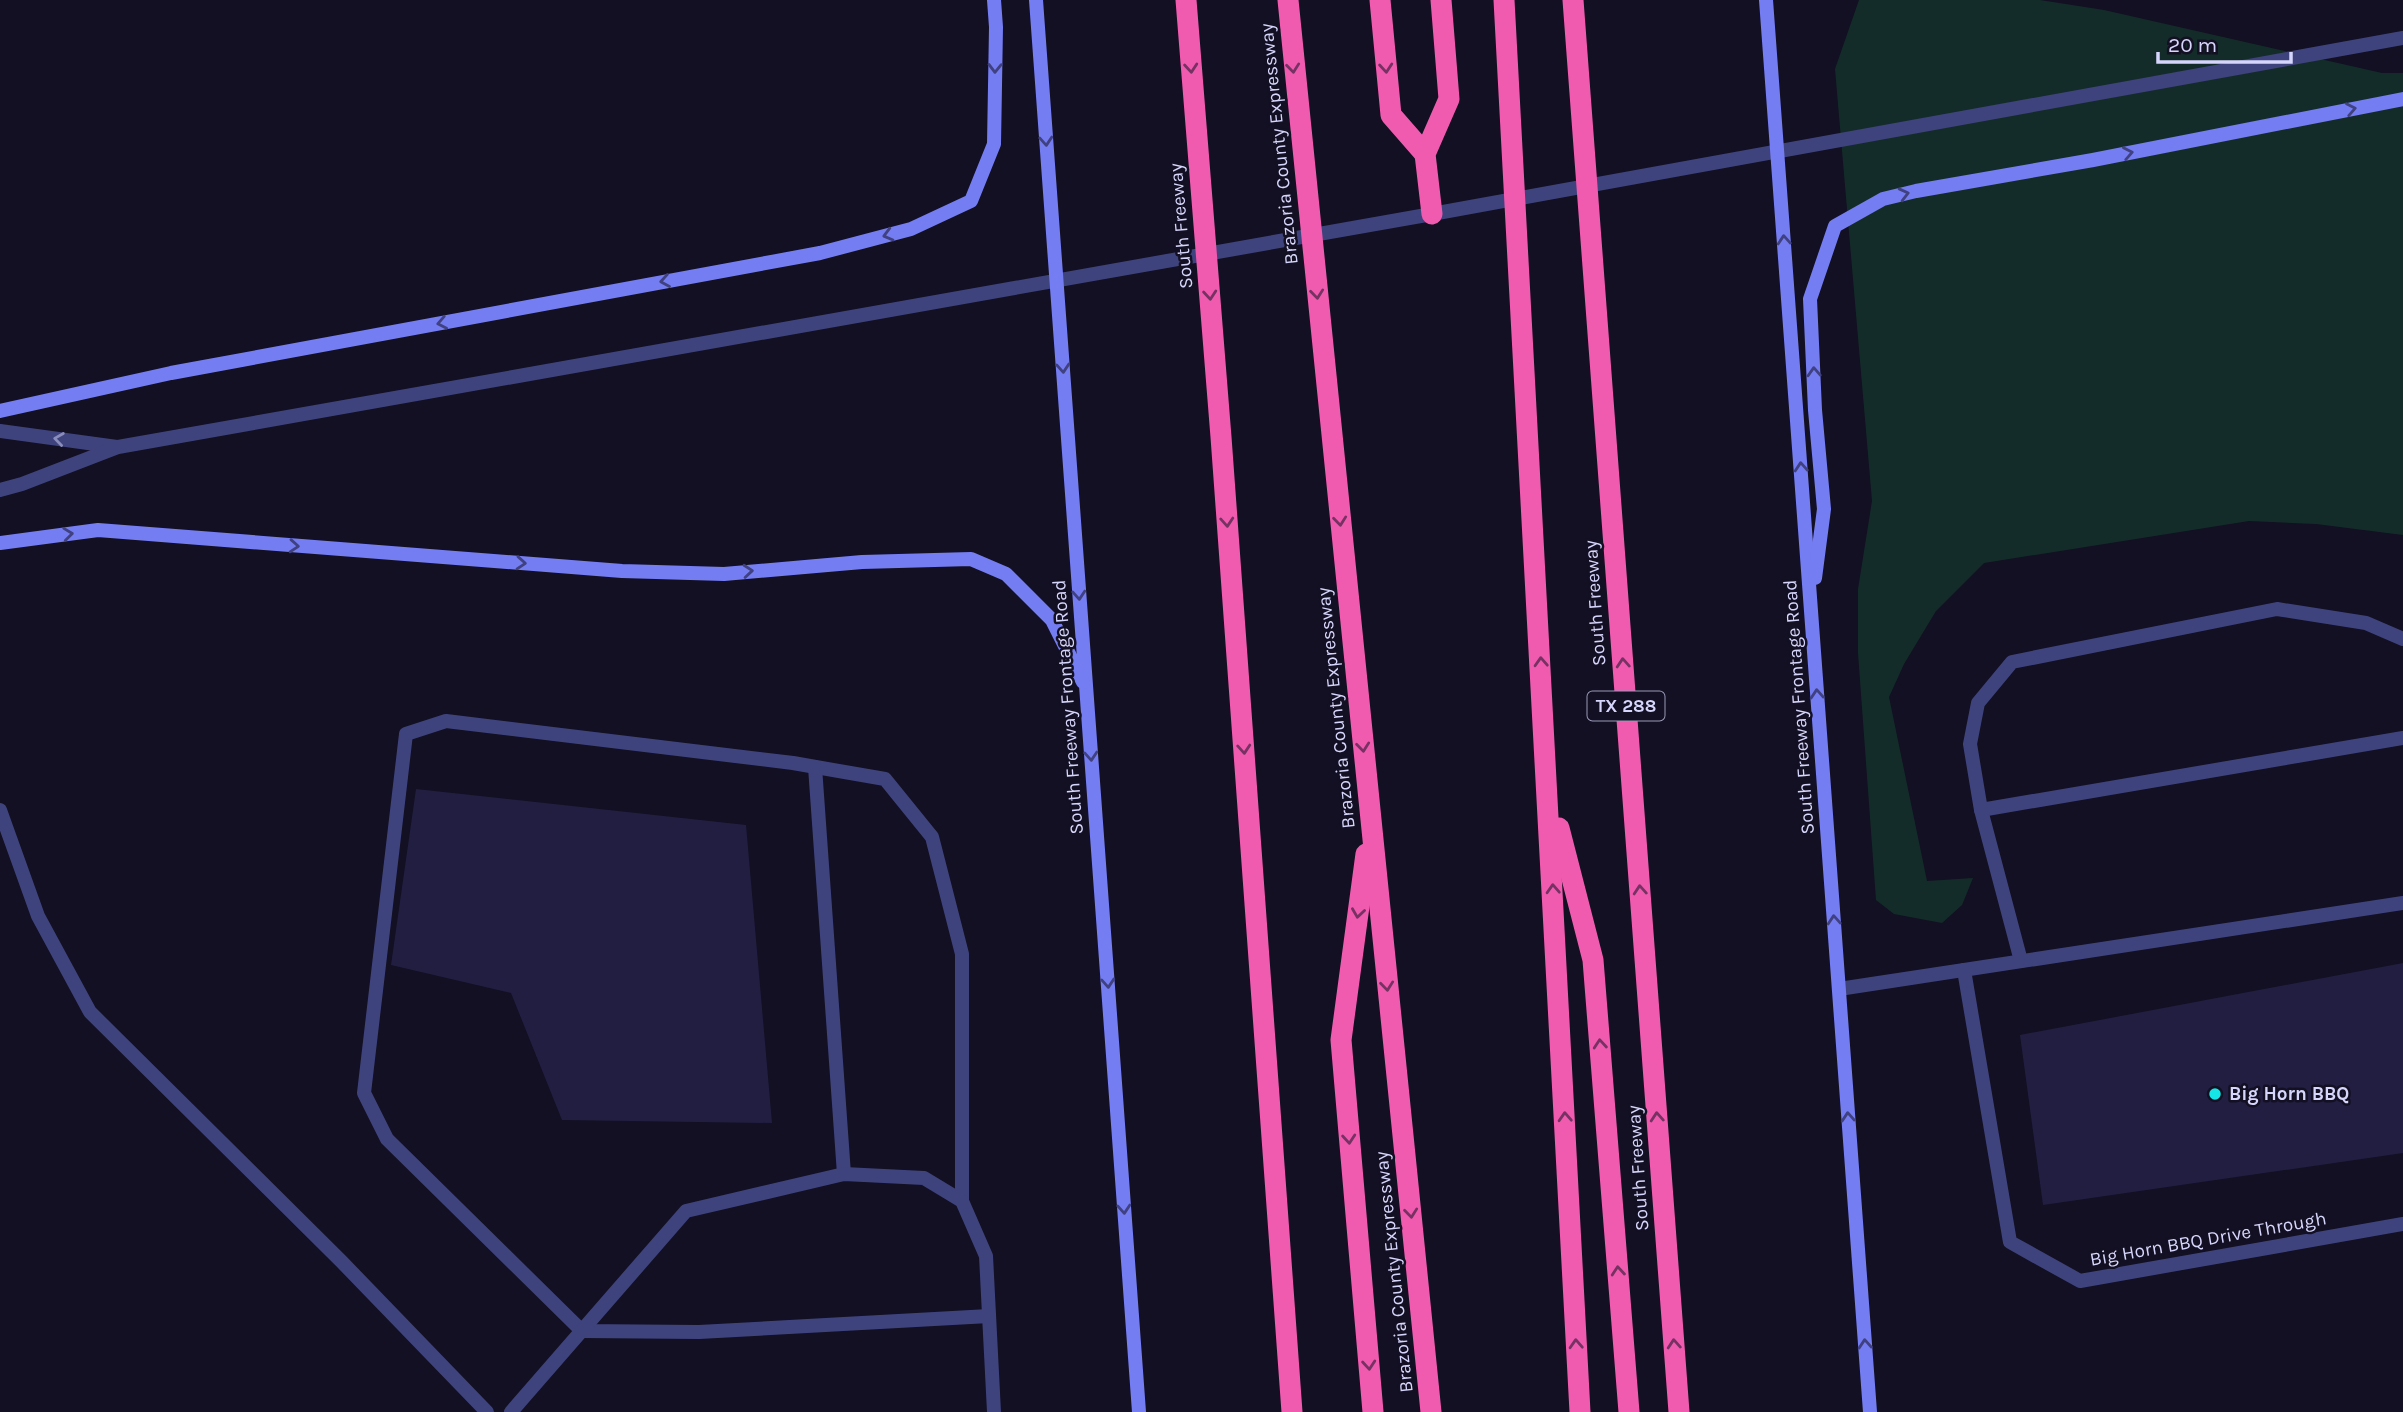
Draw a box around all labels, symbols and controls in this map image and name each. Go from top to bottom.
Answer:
scale bar [2158,21,2291,65]
street label: Brazoria County Expressway [1255,22,1303,266]
text: 20 m [2168,33,2217,57]
one-way arrow [1286,62,1301,74]
one-way arrow [987,63,1003,74]
one-way arrow [1183,63,1198,74]
one-way arrow [1378,63,1393,74]
one-way arrow [2345,102,2357,117]
one-way arrow [1038,136,1053,147]
one-way arrow [2122,147,2134,162]
street label: South Freeway [1165,162,1197,290]
one-way arrow [1898,188,1910,202]
one-way arrow [882,227,894,242]
one-way arrow [1777,234,1792,245]
one-way arrow [659,273,671,288]
one-way arrow [1309,288,1324,300]
one-way arrow [1202,290,1217,301]
one-way arrow [436,314,448,329]
one-way arrow [1055,363,1070,374]
one-way arrow [1806,367,1821,378]
one-way arrow [53,432,65,447]
one-way arrow [1793,461,1808,472]
one-way arrow [1332,515,1347,526]
one-way arrow [1219,516,1234,527]
one-way arrow [62,527,74,542]
one-way arrow [289,538,300,553]
street label: South Freeway [1580,539,1610,667]
one-way arrow [516,555,527,570]
one-way arrow [743,564,754,579]
street label: South Freeway Frontage Road [1048,579,1088,835]
street label: South Freeway Frontage Road [1779,579,1819,835]
street label: Brazoria County Expressway [1312,586,1360,830]
one-way arrow [1072,590,1087,601]
one-way arrow [1533,657,1548,668]
one-way arrow [1616,658,1631,669]
one-way arrow [1810,688,1825,699]
road number: TX 288 [1588,692,1664,720]
one-way arrow [1355,742,1370,753]
one-way arrow [1236,743,1251,754]
one-way arrow [1083,750,1098,761]
one-way arrow [1545,884,1560,895]
one-way arrow [1633,884,1648,895]
one-way arrow [1351,907,1366,919]
one-way arrow [1827,915,1842,926]
one-way arrow [1100,977,1115,988]
one-way arrow [1380,980,1395,992]
one-way arrow [1593,1038,1608,1049]
place label: Big Horn BBQ [2229,1083,2349,1105]
marker: Big Horn BBQ [2207,1086,2223,1102]
street label: South Freeway [1623,1104,1653,1232]
one-way arrow [1557,1111,1572,1122]
one-way arrow [1650,1111,1665,1122]
one-way arrow [1841,1111,1856,1122]
one-way arrow [1341,1134,1356,1145]
street label: Brazoria County Expressway [1370,1150,1418,1394]
one-way arrow [1116,1204,1131,1215]
one-way arrow [1403,1207,1418,1218]
street label: Big Horn BBQ Drive Through [2088,1207,2328,1271]
one-way arrow [1611,1265,1626,1276]
one-way arrow [1569,1338,1584,1349]
one-way arrow [1667,1338,1682,1349]
one-way arrow [1858,1338,1873,1349]
one-way arrow [1361,1360,1376,1371]

